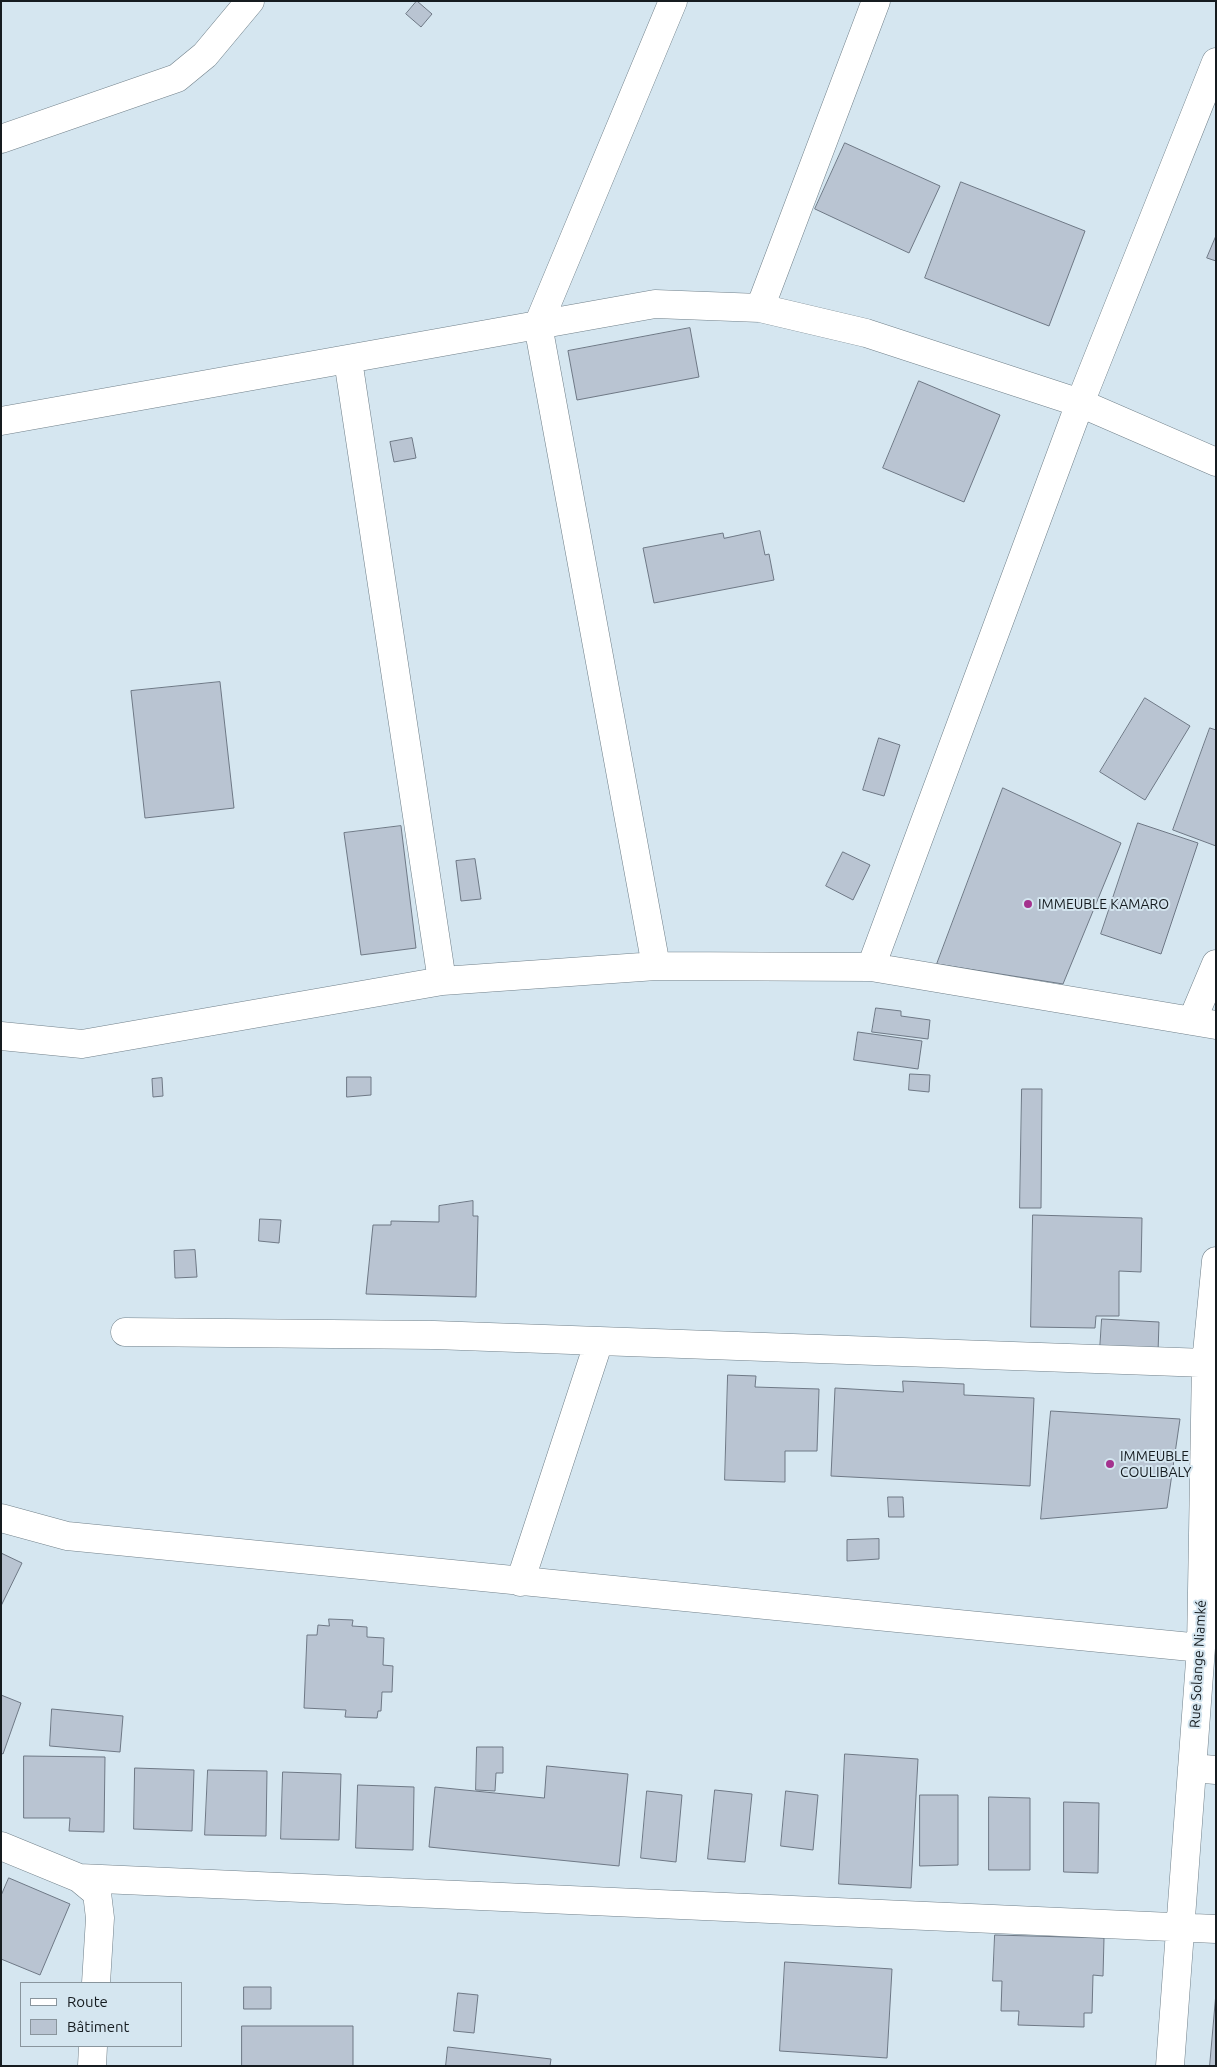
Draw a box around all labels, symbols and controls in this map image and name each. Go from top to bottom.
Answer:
place label: IMMEUBLE KAMARO [1038,896,1169,912]
marker: IMMEUBLE KAMARO [1022,898,1034,910]
place label: IMMEUBLE COULIBALY [1120,1448,1191,1480]
marker: IMMEUBLE COULIBALY [1104,1458,1116,1470]
street label: Rue Solange Niamké [1186,1600,1210,1728]
legend [20,1982,182,2047]
text: Route [67,1993,108,2010]
text: Bâtiment [67,2018,129,2035]

